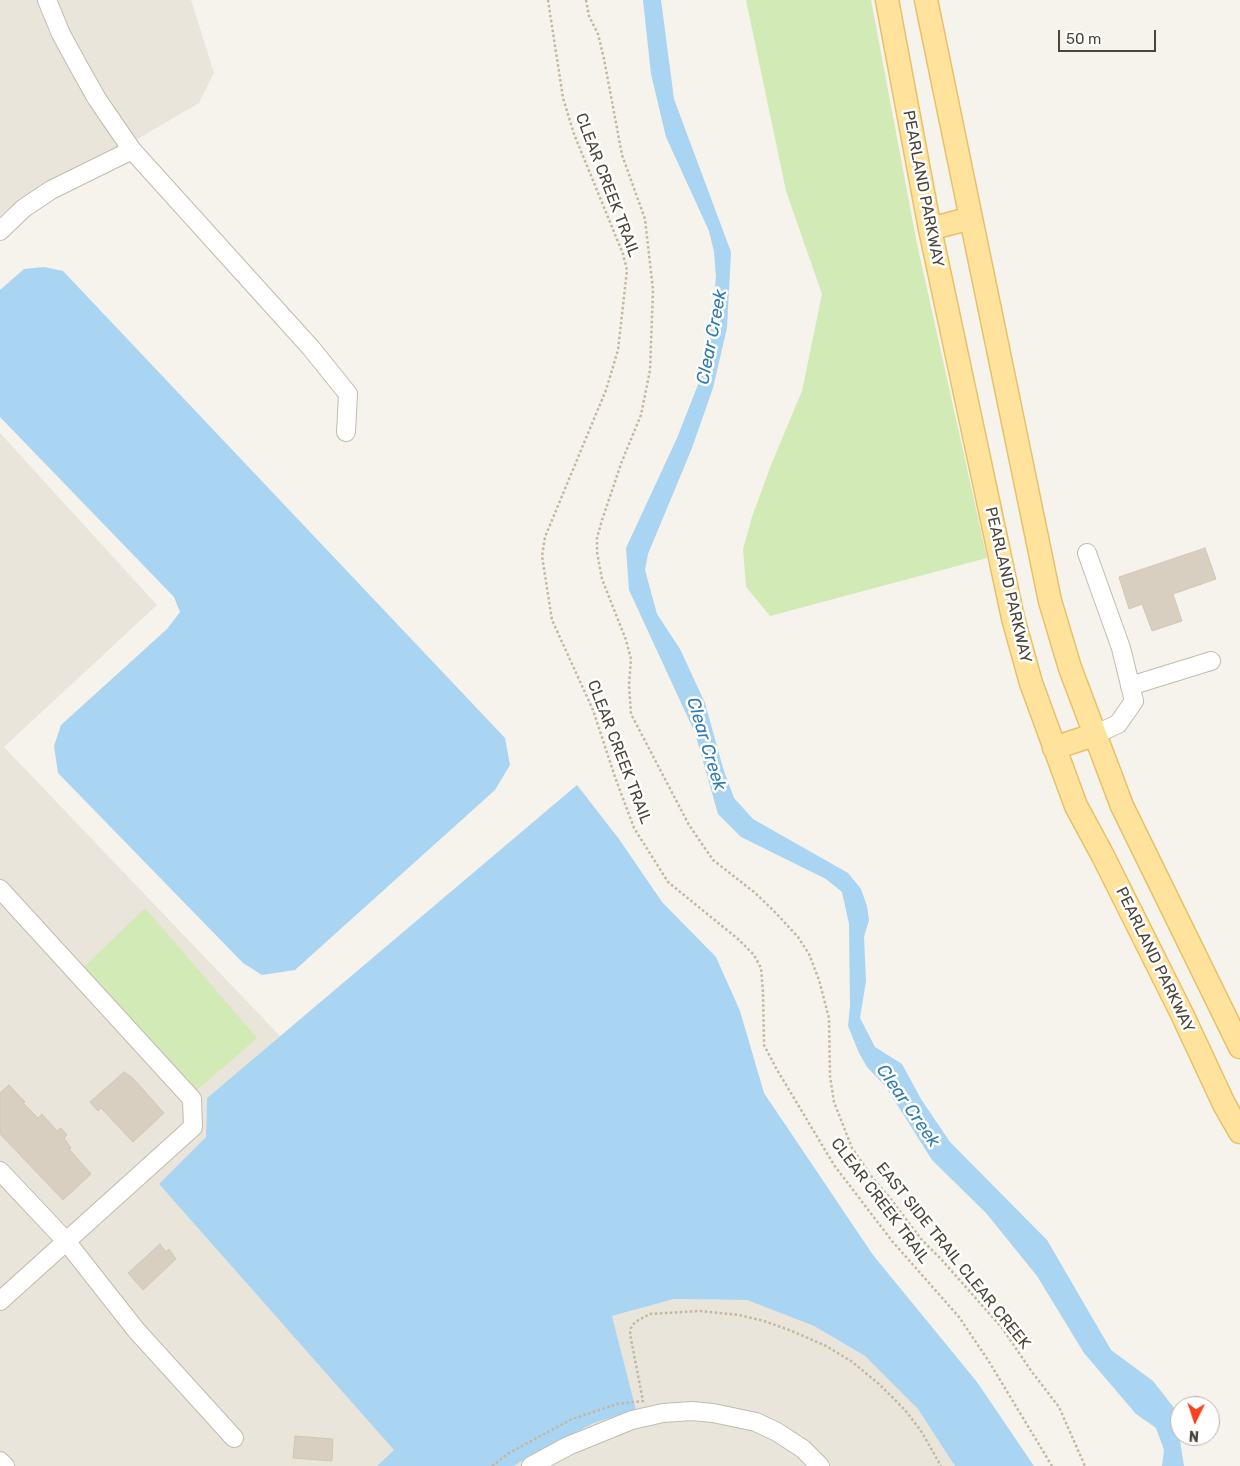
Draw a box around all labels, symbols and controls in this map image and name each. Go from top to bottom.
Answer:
scale bar [1060,20,1158,52]
text: 50 m [1066,30,1101,48]
street label: PEARLAND PARKWAY [898,109,948,269]
street label: CLEAR CREEK TRAIL [571,110,643,260]
water label: Clear Creek [692,288,732,386]
street label: PEARLAND PARKWAY [981,505,1035,665]
street label: CLEAR CREEK TRAIL [583,677,655,827]
water label: Clear Creek [682,695,730,793]
street label: PEARLAND PARKWAY [1111,884,1199,1036]
water label: Clear Creek [872,1060,944,1152]
street label: CLEAR CREEK TRAIL [826,1134,934,1268]
street label: EAST SIDE TRAIL CLEAR CREEK [872,1159,1034,1353]
north arrow [1170,1396,1220,1446]
text: N [1188,1427,1200,1444]

